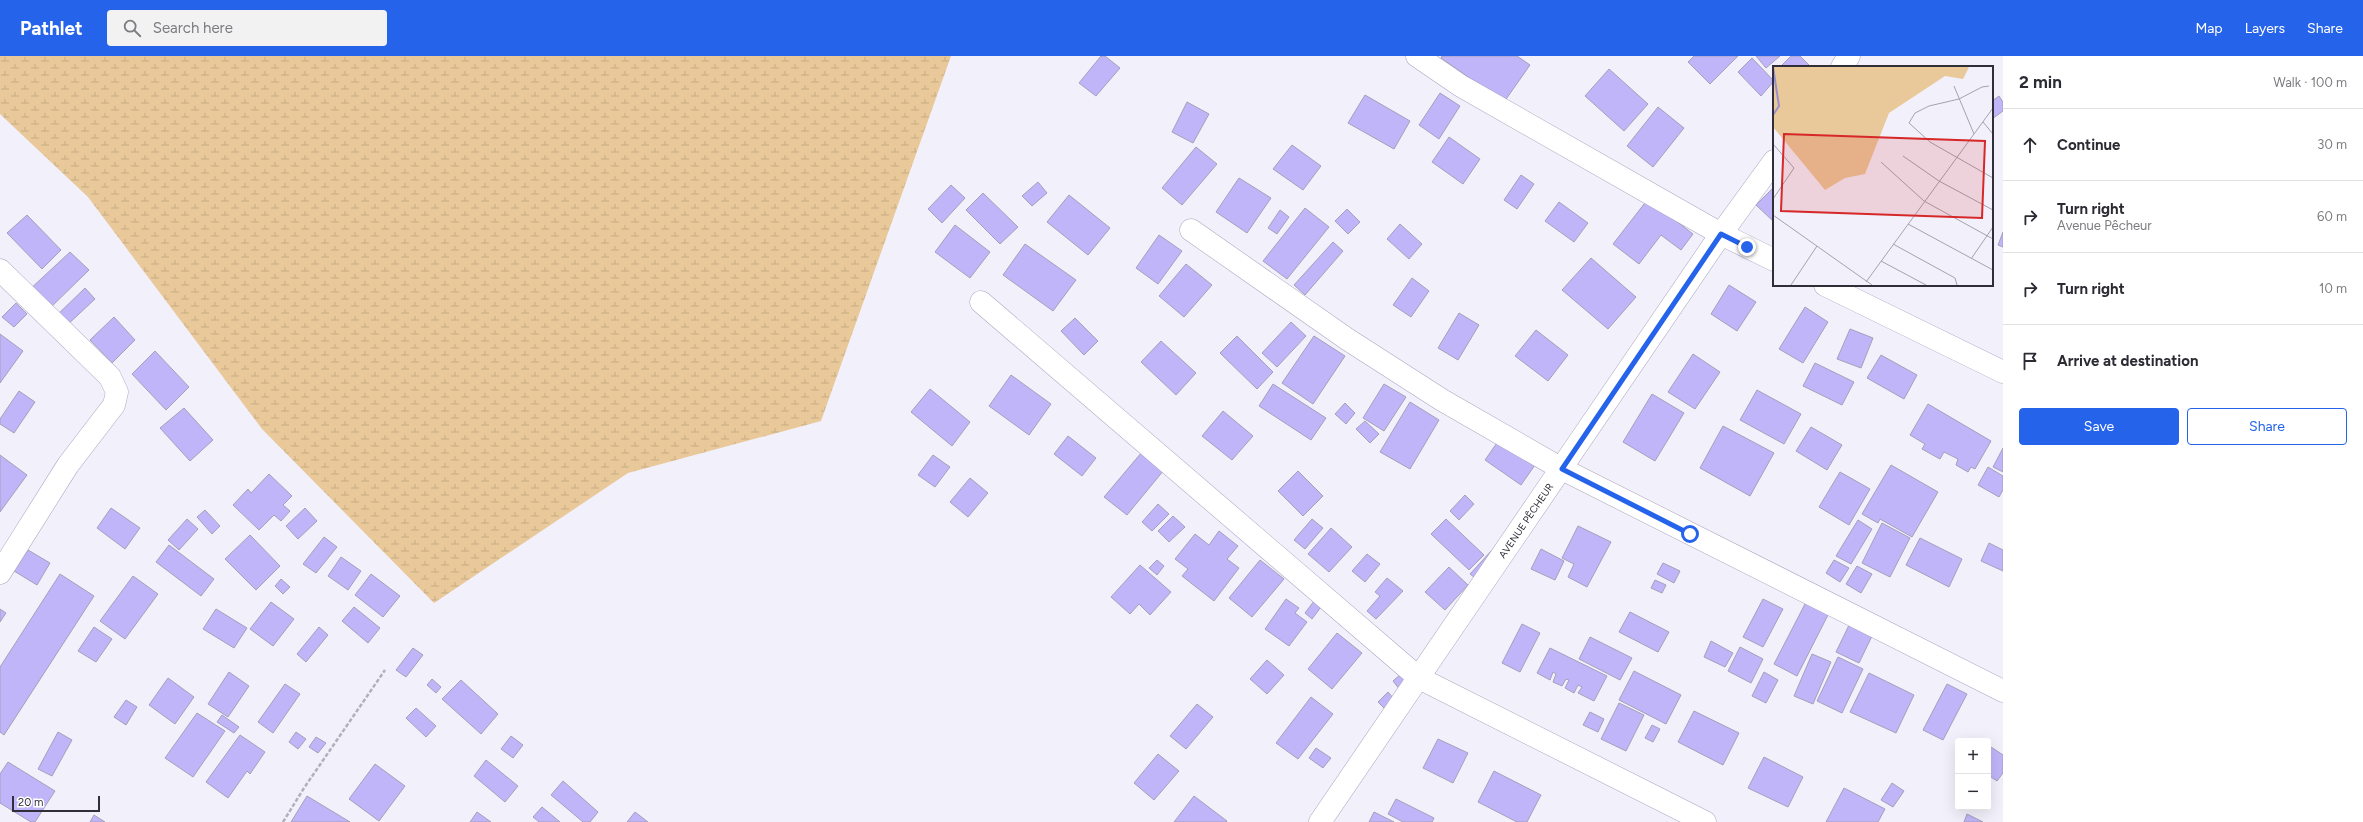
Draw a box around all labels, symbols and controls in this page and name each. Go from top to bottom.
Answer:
search box [107,10,387,46]
text: Pathlet [20,17,83,40]
icon: search [121,17,143,39]
text: Search here [153,19,233,37]
text: Map [2195,20,2223,37]
text: Layers [2245,20,2285,37]
text: Share [2307,20,2343,37]
inset map [1773,66,1993,286]
text: 2 min [2019,72,2062,92]
text: Walk · 100 m [2273,75,2347,90]
icon: ahead [2019,134,2041,156]
text: Continue [2057,136,2120,154]
text: 30 m [2317,137,2347,152]
text: Turn right [2057,200,2125,218]
icon: right [2019,206,2041,228]
text: 60 m [2317,209,2347,224]
text: Avenue Pêcheur [2057,218,2152,233]
route end [1738,238,1756,256]
icon: right [2019,278,2041,300]
text: Turn right [2057,280,2125,298]
text: 10 m [2319,281,2347,296]
icon: arrive [2019,350,2041,372]
text: Arrive at destination [2057,352,2198,370]
button: Save [2019,408,2179,445]
button: Share [2187,408,2347,445]
street label: AVENUE PÊCHEUR [1496,481,1556,561]
route start [1681,525,1699,543]
map controls [1955,738,1991,810]
button: + [1955,738,1991,774]
button: − [1955,774,1991,810]
scale bar [12,794,100,813]
text: 20 m [18,796,43,809]

